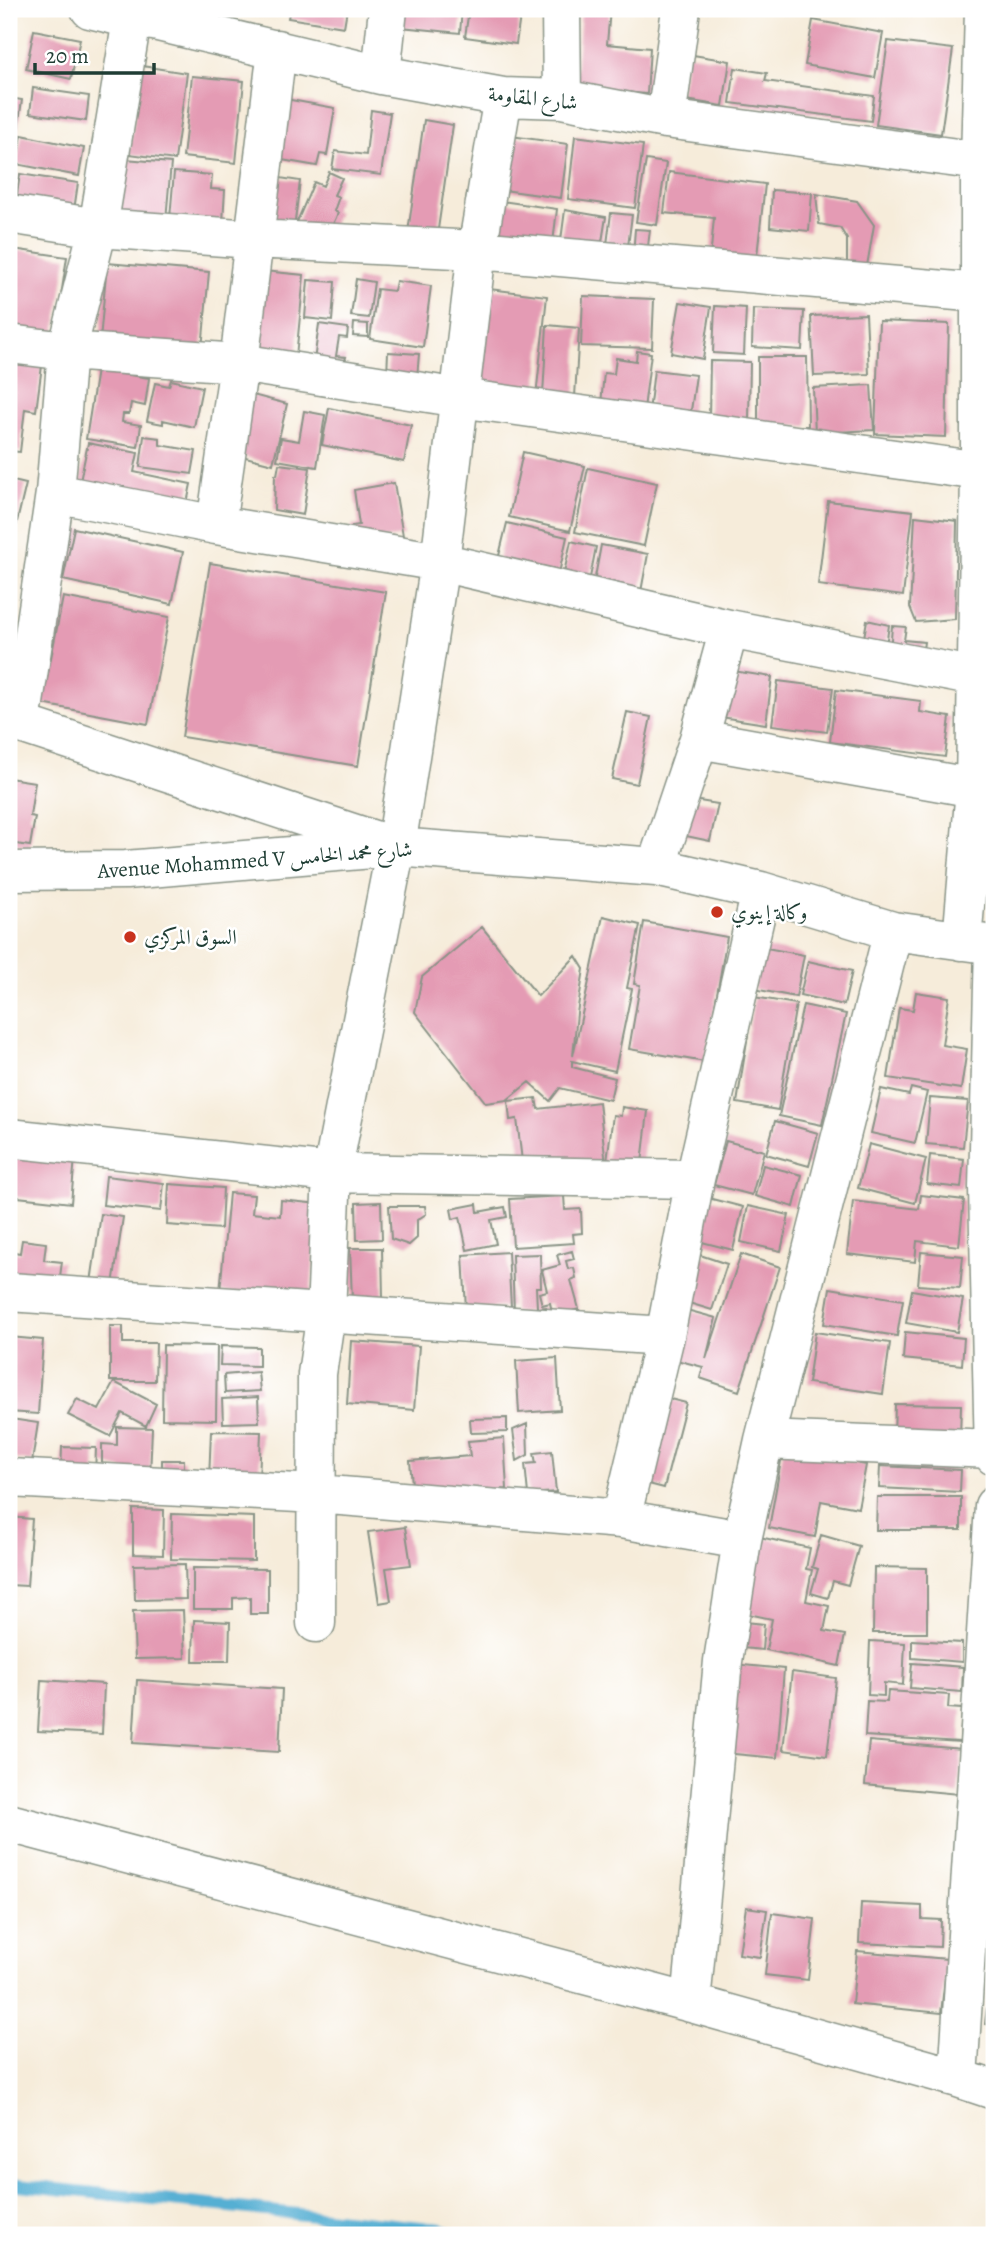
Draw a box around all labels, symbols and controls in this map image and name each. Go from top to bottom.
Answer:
scale bar [35,32,154,76]
text: 20 m [46,42,89,70]
street label: شارع المقاومة [486,79,579,121]
street label: Avenue Mohammed V شارع محمد الخامس [96,835,414,889]
place label: وكالة إينوي [731,898,808,928]
marker: وكالة إينوي [709,904,725,920]
place label: السوق المركزي [144,923,237,953]
marker: السوق المركزي [122,929,138,945]

